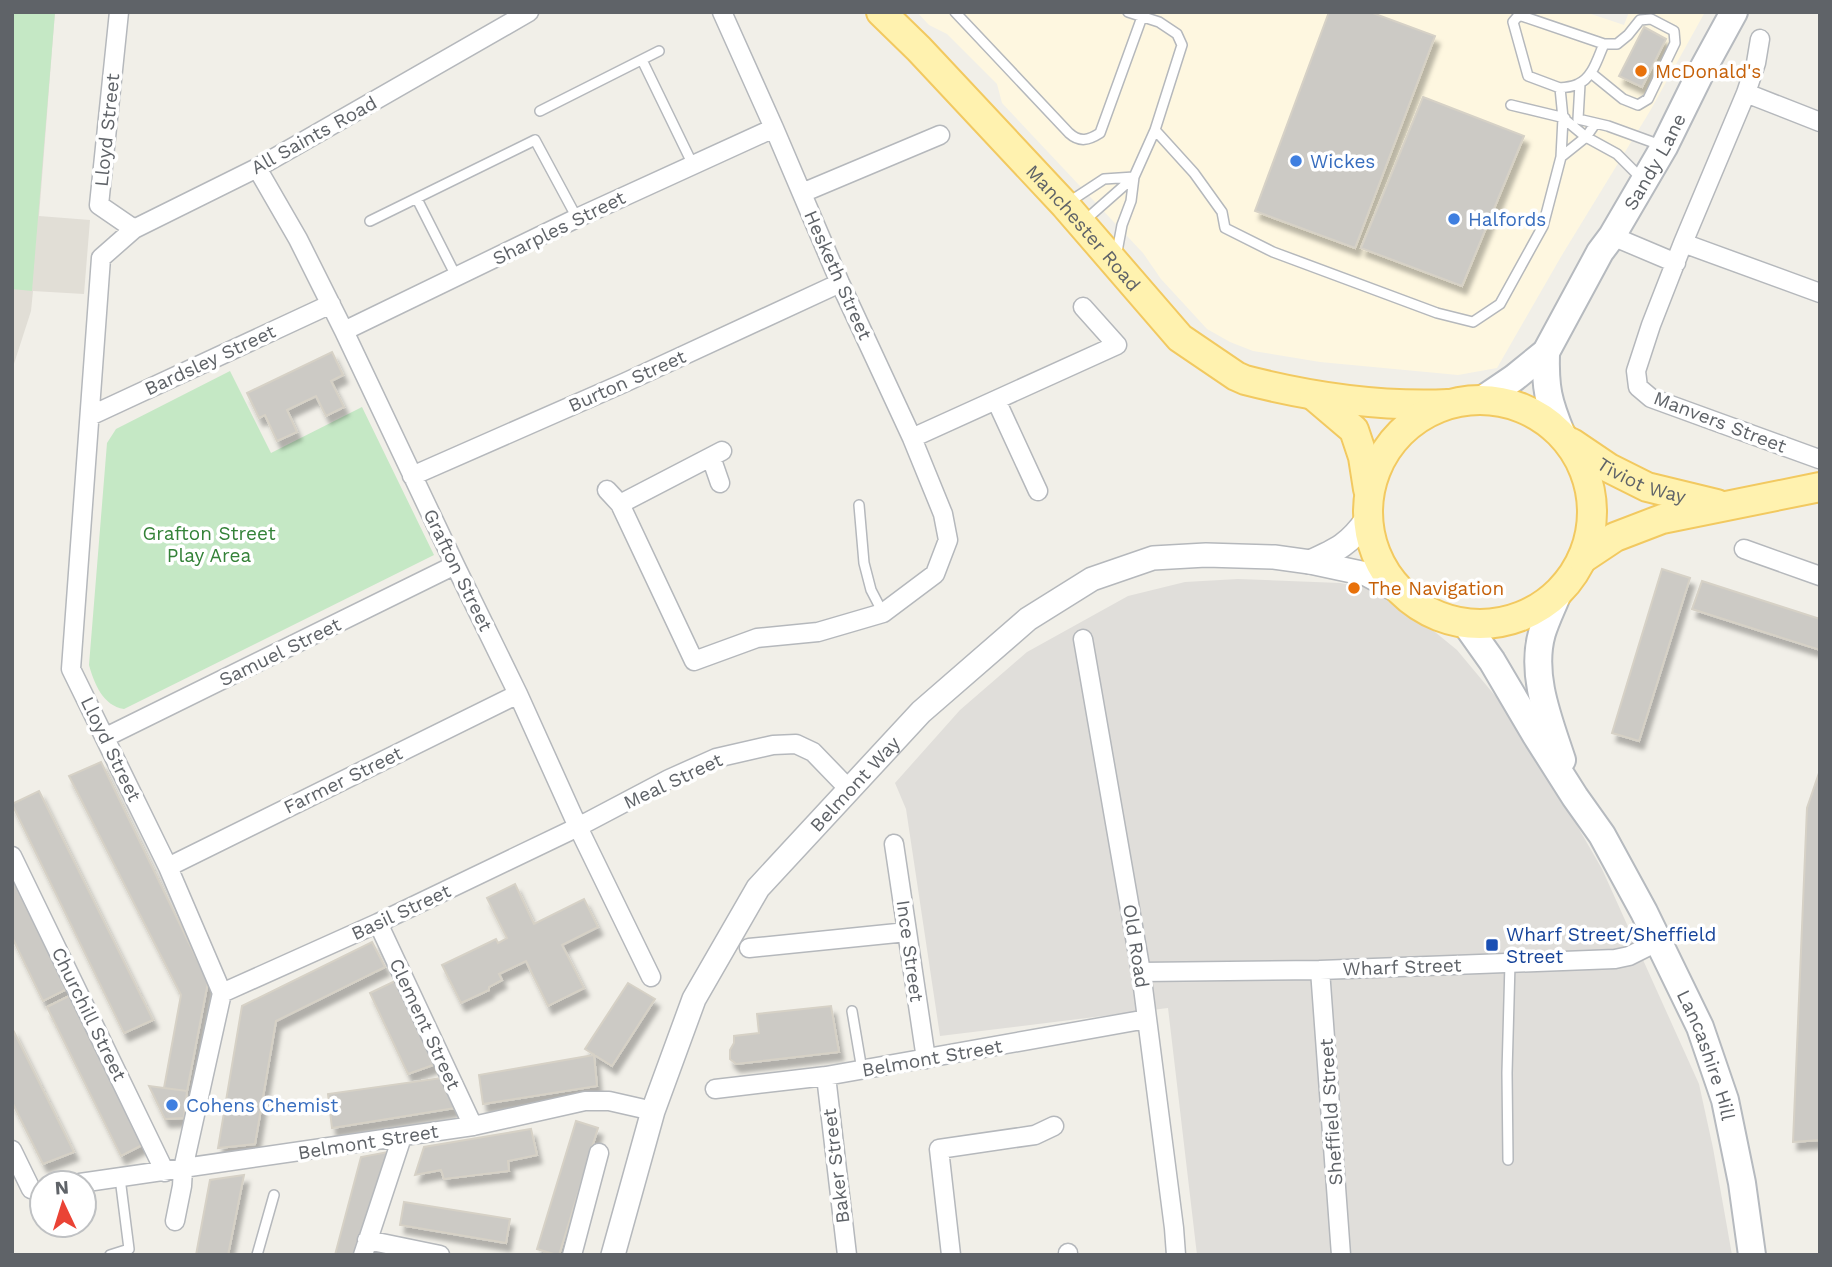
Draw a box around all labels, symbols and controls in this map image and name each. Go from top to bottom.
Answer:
place label: McDonald's [1655,60,1761,83]
marker: McDonald's [1633,63,1649,79]
street label: Lloyd Street [90,72,124,188]
street label: All Saints Road [247,91,381,179]
street label: Sandy Lane [1618,109,1690,214]
place label: Wickes [1310,150,1375,173]
marker: Wickes [1288,153,1304,169]
street label: Manchester Road [1022,160,1146,296]
street label: Sharples Street [489,186,629,270]
street label: Hesketh Street [799,207,877,343]
place label: Halfords [1468,208,1546,231]
marker: Halfords [1446,211,1462,227]
street label: Bardsley Street [141,320,279,400]
street label: Burton Street [565,345,689,417]
street label: Manvers Street [1650,386,1790,458]
street label: Tiviot Way [1593,452,1689,508]
street label: Grafton Street [418,505,498,635]
park label: Grafton Street Play Area [142,522,276,567]
place label: The Navigation [1368,577,1504,600]
marker: The Navigation [1346,580,1362,596]
street label: Samuel Street [215,613,345,691]
street label: Lloyd Street [76,693,146,805]
street label: Belmont Way [805,731,905,836]
street label: Farmer Street [280,741,406,819]
street label: Meal Street [620,748,726,814]
street label: Basil Street [348,879,454,945]
street label: Ince Street [891,899,929,1003]
street label: Old Road [1118,902,1154,990]
place label: Wharf Street/Sheffield Street [1506,923,1716,968]
marker: Wharf Street/Sheffield Street [1484,937,1500,953]
street label: Churchill Street [47,943,131,1085]
street label: Wharf Street [1342,953,1462,981]
street label: Clement Street [385,955,465,1093]
street label: Lancashire Hill [1672,986,1740,1123]
street label: Belmont Street [860,1034,1004,1082]
street label: Sheffield Street [1314,1038,1348,1186]
place label: Cohens Chemist [186,1094,338,1117]
marker: Cohens Chemist [164,1097,180,1113]
street label: Baker Street [818,1107,854,1225]
street label: Belmont Street [296,1120,440,1164]
north arrow [28,1169,98,1239]
text: N [54,1176,70,1200]

